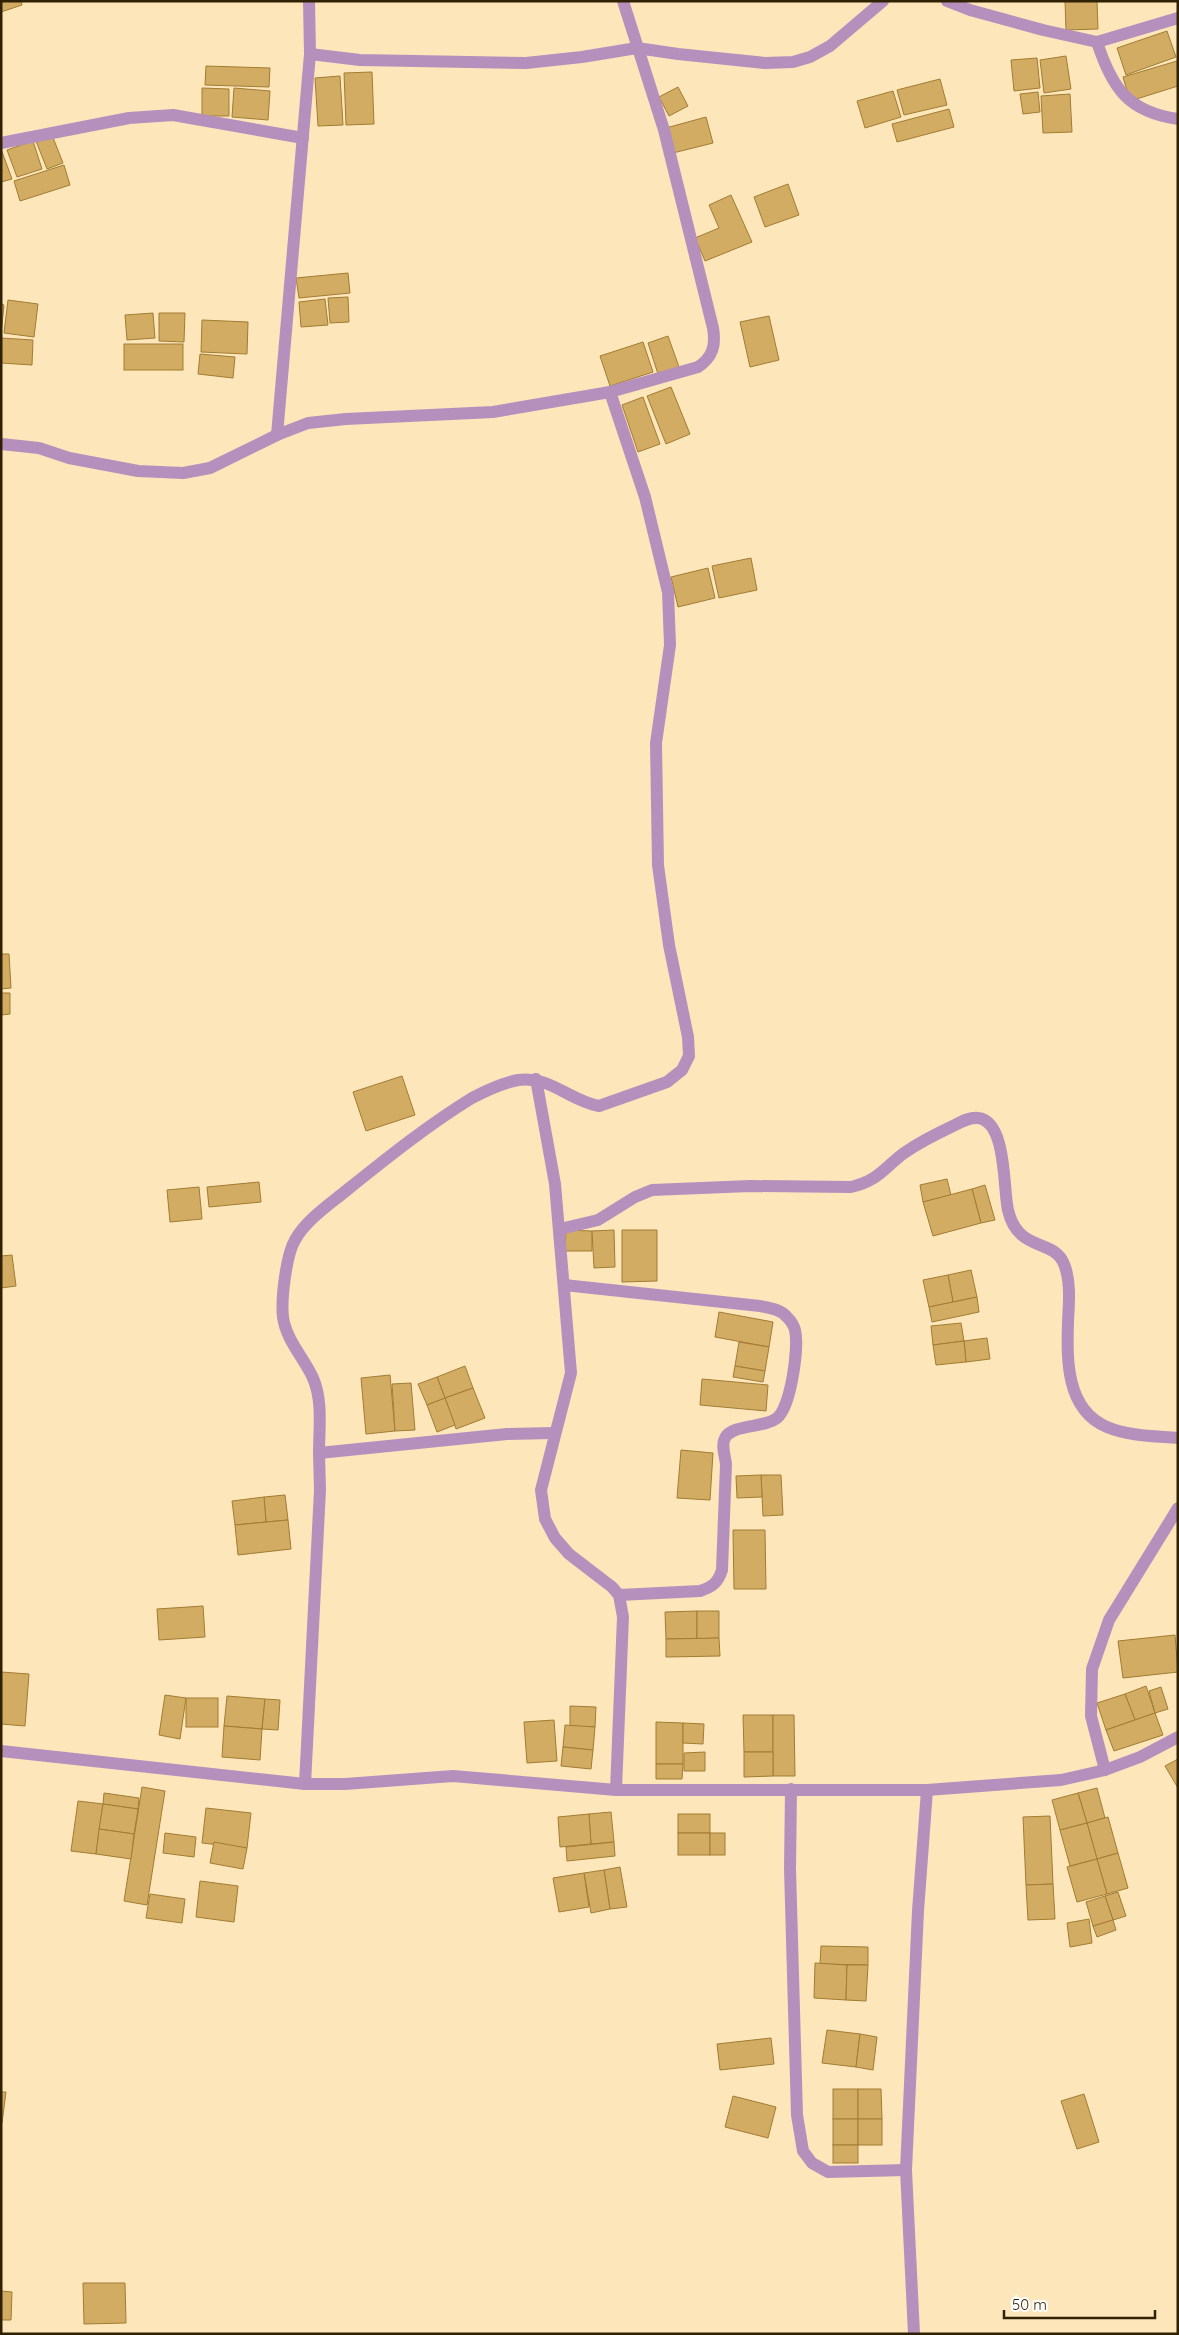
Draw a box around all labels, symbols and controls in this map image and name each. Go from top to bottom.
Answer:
scale bar [1004,2288,1155,2320]
text: 50 m [1012,2295,1047,2314]

